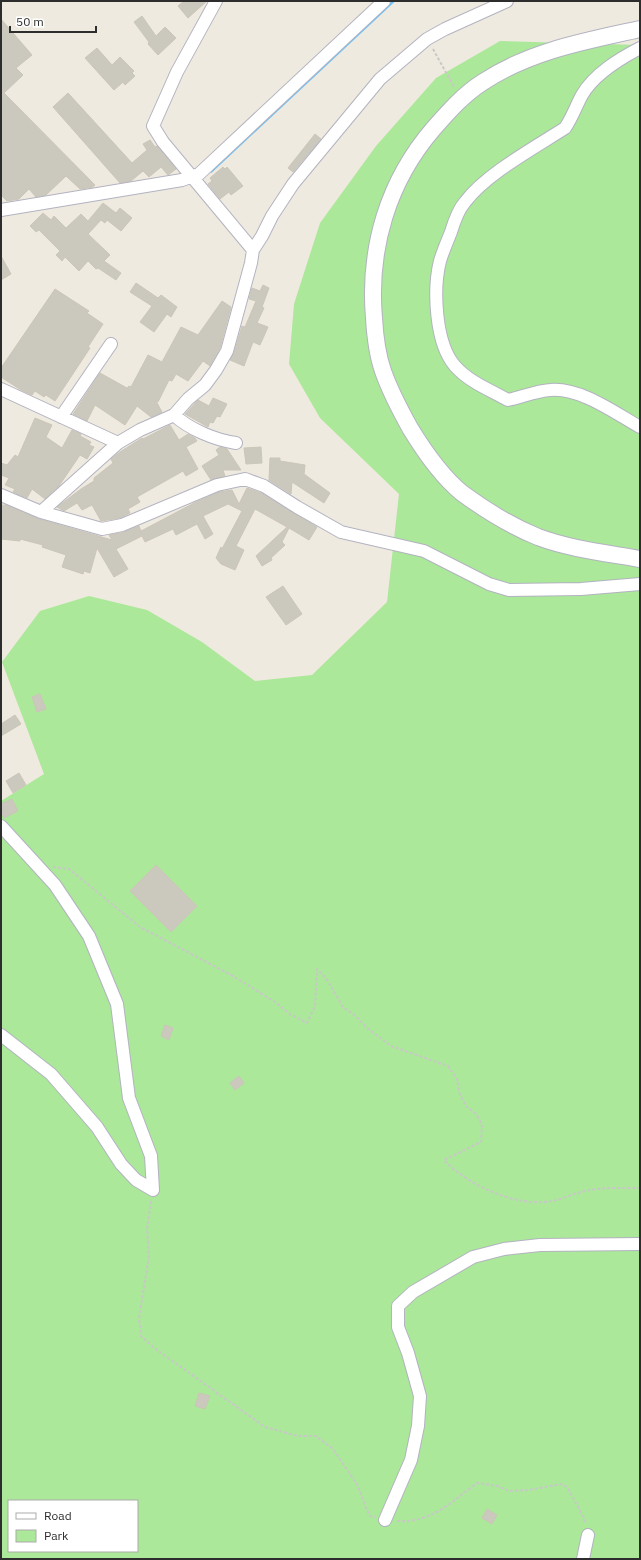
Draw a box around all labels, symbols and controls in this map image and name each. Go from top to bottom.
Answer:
scale bar [10,8,96,34]
text: 50 m [16,14,44,29]
legend [8,1500,138,1552]
text: Road [44,1508,72,1523]
text: Park [44,1528,69,1543]

